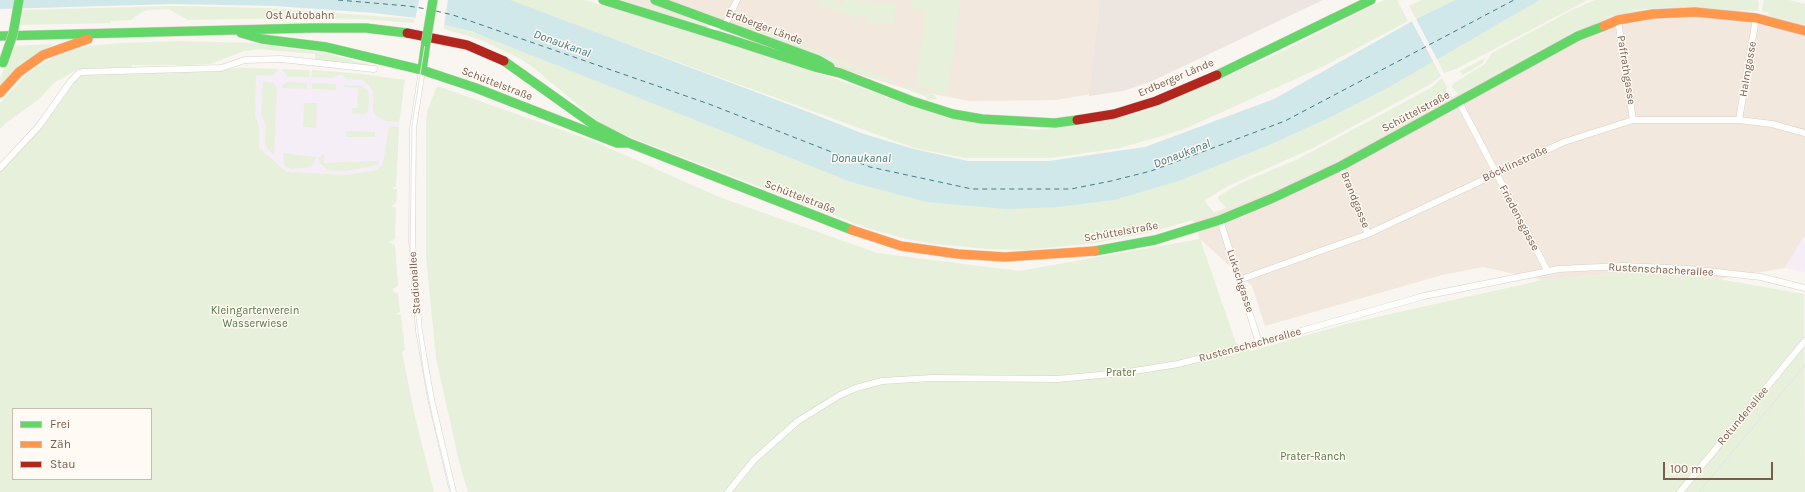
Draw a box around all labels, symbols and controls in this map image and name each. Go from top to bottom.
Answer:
street label: Erdberger Lände [724,6,804,48]
street label: Ost Autobahn [266,9,334,23]
water label: Donaukanal [531,27,593,61]
street label: Paffrathgasse [1614,34,1638,106]
street label: Halmgasse [1737,40,1759,98]
street label: Erdberger Lände [1136,56,1216,100]
street label: Schüttelstraße [460,64,534,104]
street label: Schüttelstraße [1380,89,1452,135]
water label: Donaukanal [1151,137,1213,171]
street label: Böcklinstraße [1480,143,1550,185]
water label: Donaukanal [831,152,891,166]
street label: Brandgasse [1338,170,1372,230]
street label: Schüttelstraße [763,177,837,217]
street label: Friedensgasse [1496,183,1542,253]
street label: Schüttelstraße [1083,219,1159,245]
street label: Lukschgasse [1224,248,1256,314]
street label: Stadionallee [406,251,424,315]
street label: Rustenschacherallee [1608,261,1714,279]
park label: Kleingartenverein Wasserwiese [211,304,299,330]
street label: Rustenschacherallee [1197,325,1303,365]
park label: Prater [1106,366,1136,380]
street label: Rotundenallee [1715,384,1771,448]
legend [12,408,152,480]
text: Frei [50,417,70,431]
text: Zäh [50,437,71,451]
park label: Prater-Ranch [1280,450,1346,464]
scale bar [1665,454,1775,480]
text: Stau [50,457,76,471]
text: 100 m [1670,462,1702,476]

